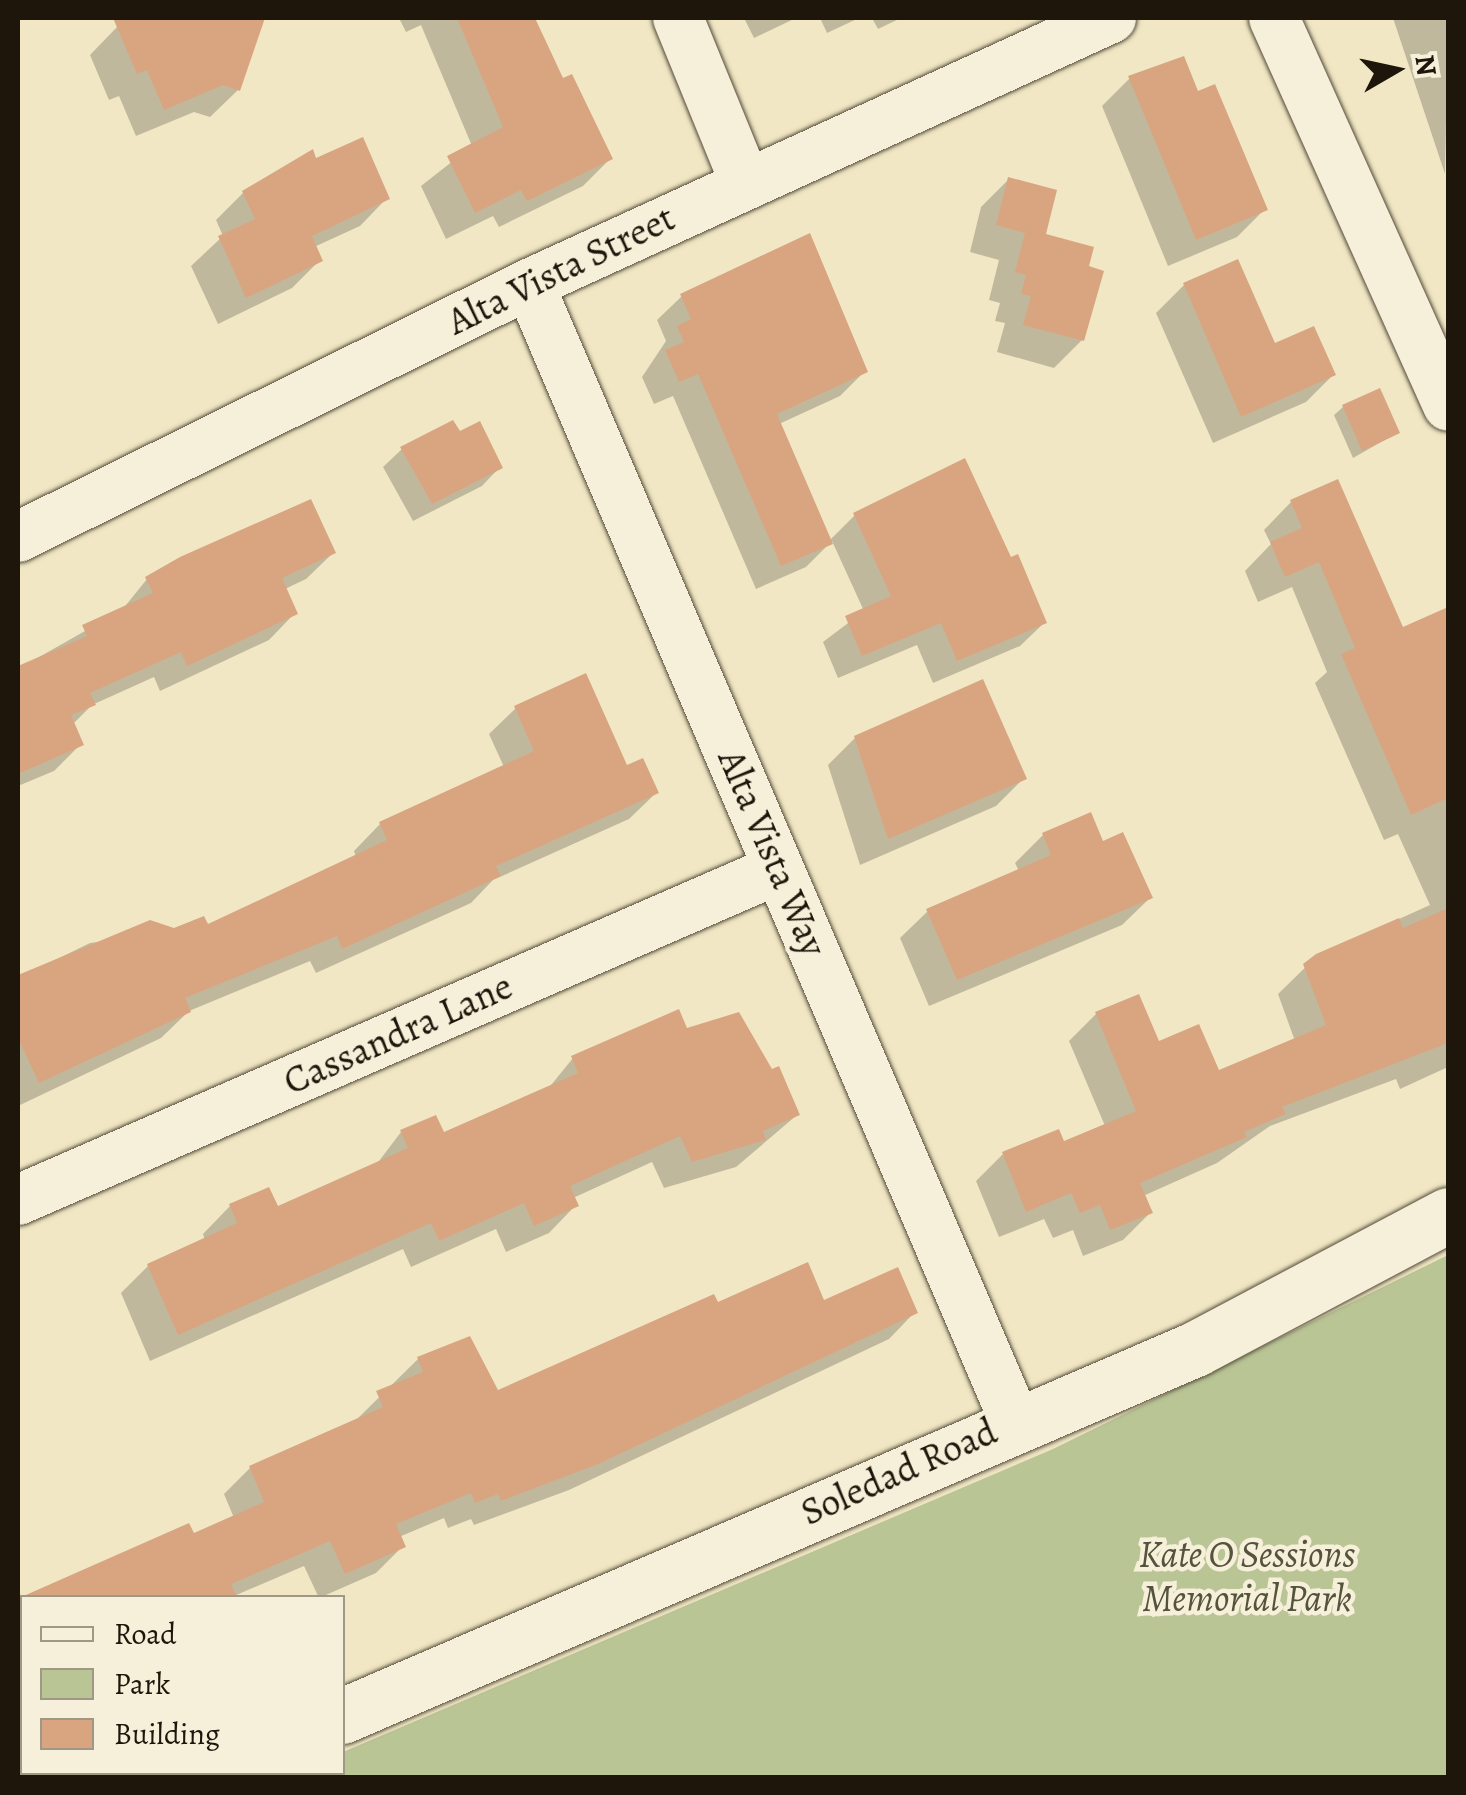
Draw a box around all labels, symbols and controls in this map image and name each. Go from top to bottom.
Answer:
north arrow [1346,20,1446,120]
text: N [1405,52,1446,78]
street label: Alta Vista Street [440,195,682,345]
street label: Alta Vista Way [708,743,836,963]
street label: Cassandra Lane [277,963,519,1105]
street label: Soledad Road [794,1409,1004,1535]
park label: Kate O Sessions Memorial Park [1139,1532,1355,1622]
legend [20,1595,345,1775]
text: Road [114,1614,176,1654]
text: Park [114,1664,170,1704]
text: Building [114,1714,220,1754]

